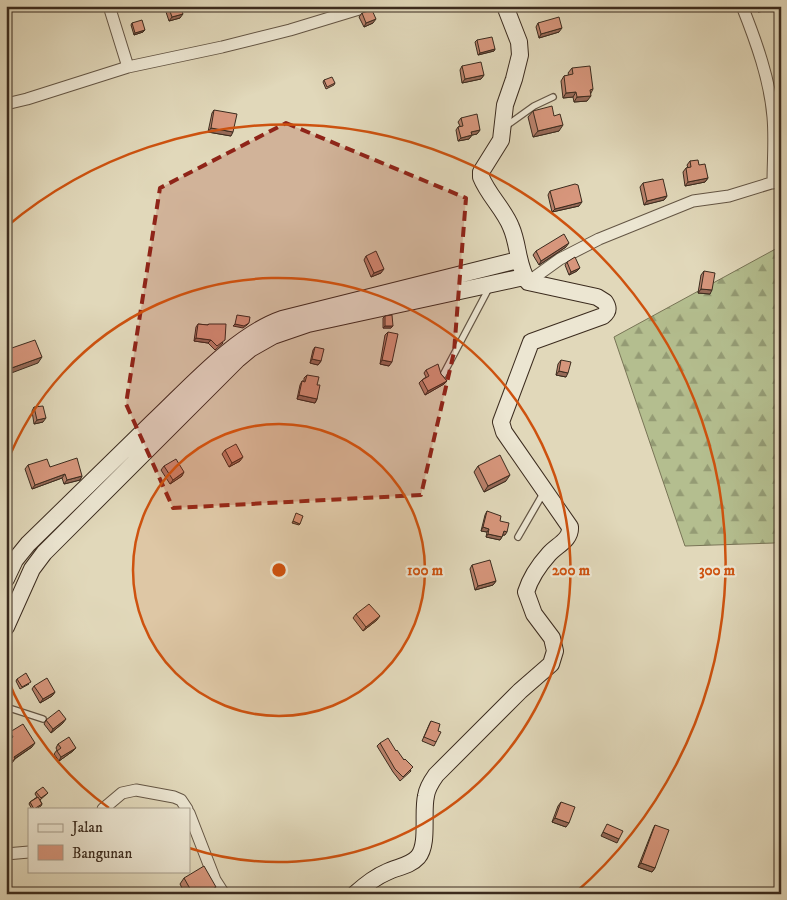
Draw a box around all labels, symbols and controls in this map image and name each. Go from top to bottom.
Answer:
centre of rings [270,561,288,579]
text: 100 m [407,561,444,580]
text: 200 m [552,561,591,580]
text: 300 m [699,561,736,580]
legend [28,808,190,872]
text: Jalan [70,818,103,837]
text: Bangunan [72,844,132,863]

